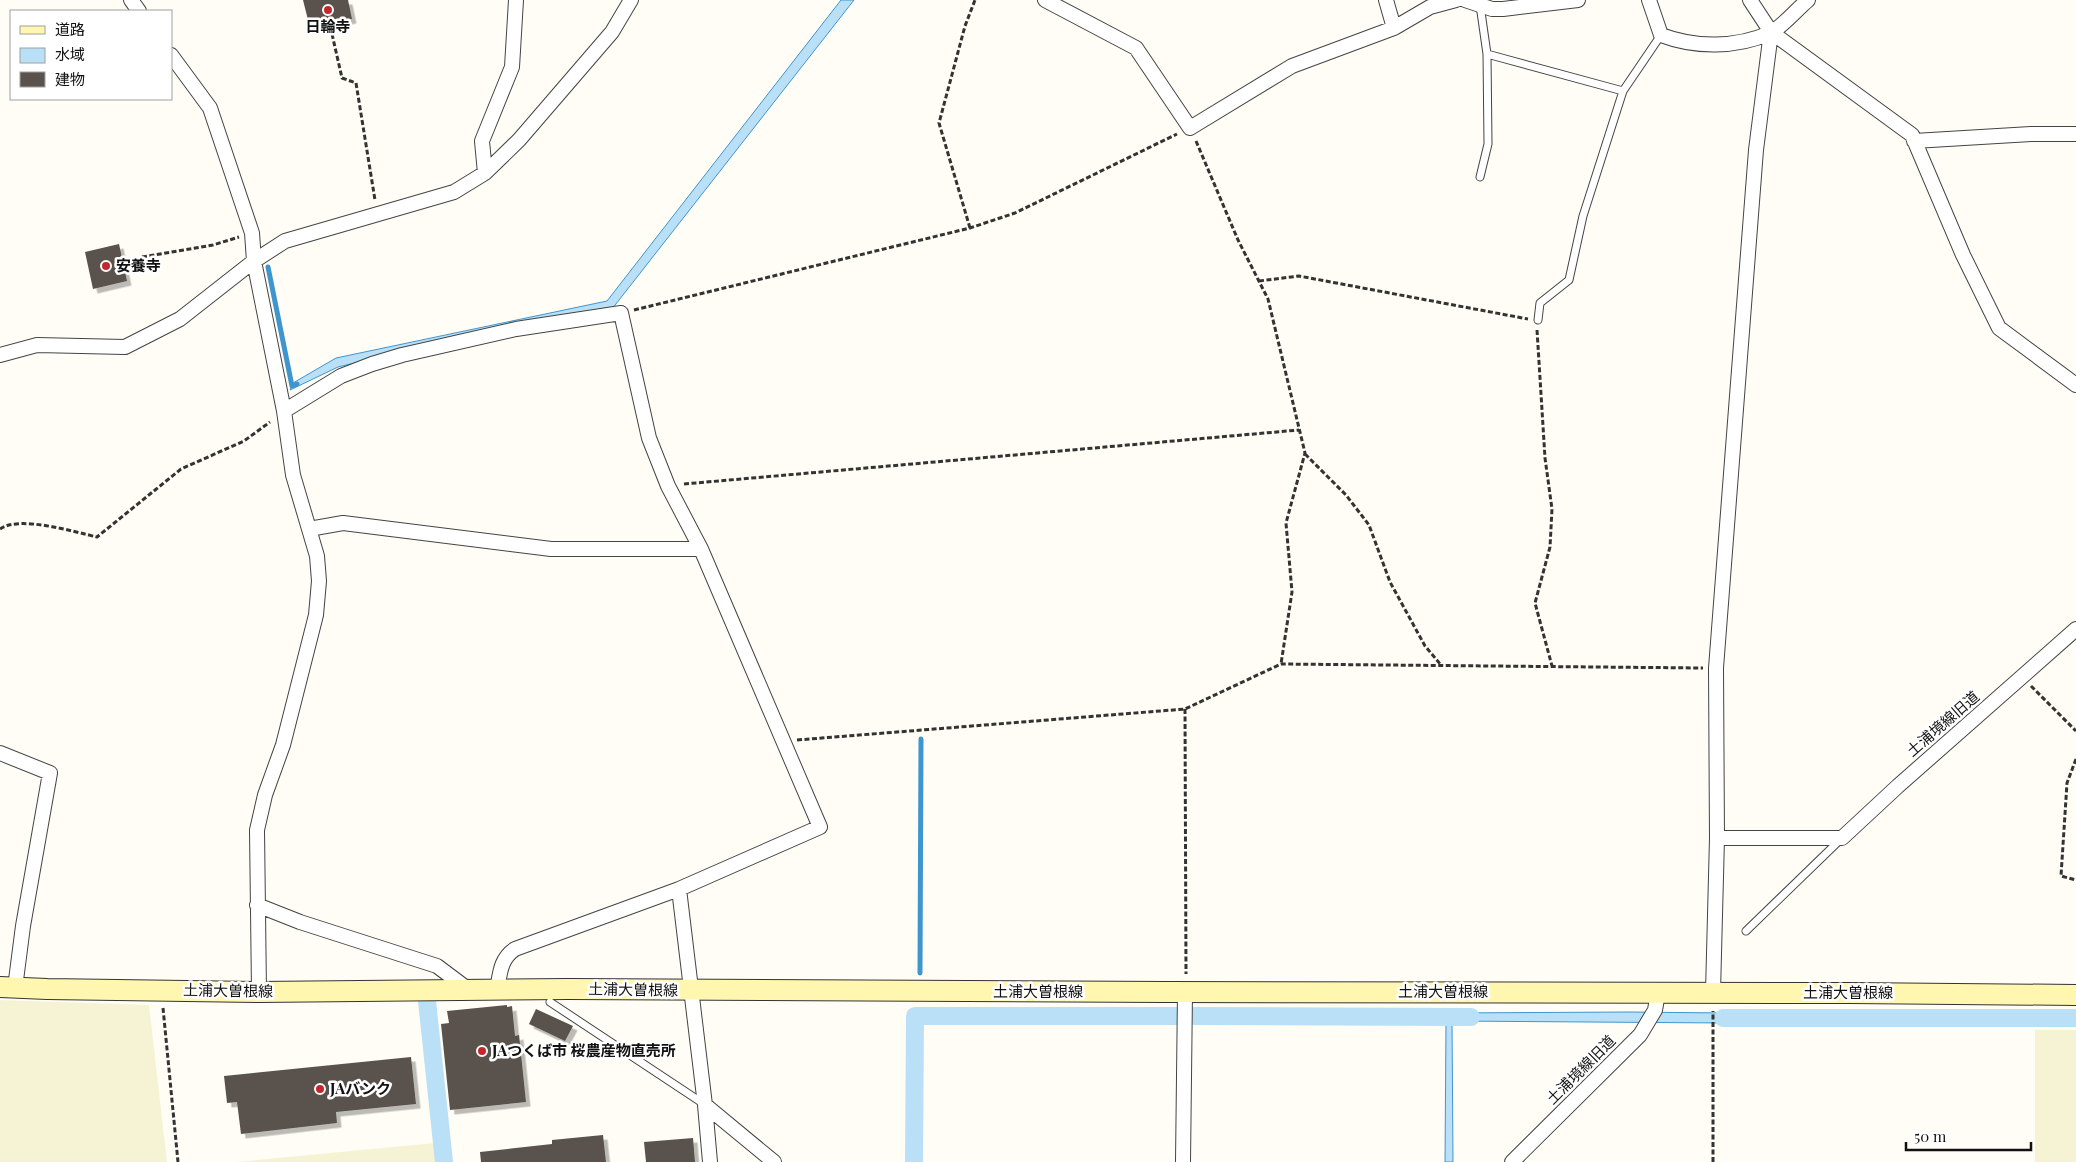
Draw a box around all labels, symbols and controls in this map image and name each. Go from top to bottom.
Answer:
marker: 日輪寺 [322,4,334,16]
legend [10,10,172,100]
place label: 日輪寺 [305,16,351,36]
text: 道路 [55,19,85,39]
text: 水域 [55,44,85,64]
text: 建物 [55,69,85,89]
place label: 安養寺 [116,255,161,275]
marker: 安養寺 [100,260,112,272]
street label: 土浦境線旧道 [1902,686,1983,760]
street label: 土浦大曽根線 [588,978,678,1000]
street label: 土浦大曽根線 [183,979,273,1001]
street label: 土浦大曽根線 [993,981,1083,1001]
street label: 土浦大曽根線 [1398,981,1488,1001]
street label: 土浦大曽根線 [1803,982,1893,1002]
street label: 土浦境線旧道 [1541,1030,1619,1108]
place label: JAつくば市 桜農産物直売所 [491,1040,676,1060]
marker: JAつくば市 桜農産物直売所 [476,1045,488,1057]
place label: JAバンク [329,1078,391,1098]
marker: JAバンク [314,1083,326,1095]
scale bar [1906,1120,2031,1152]
text: 50 m [1914,1126,1947,1146]

